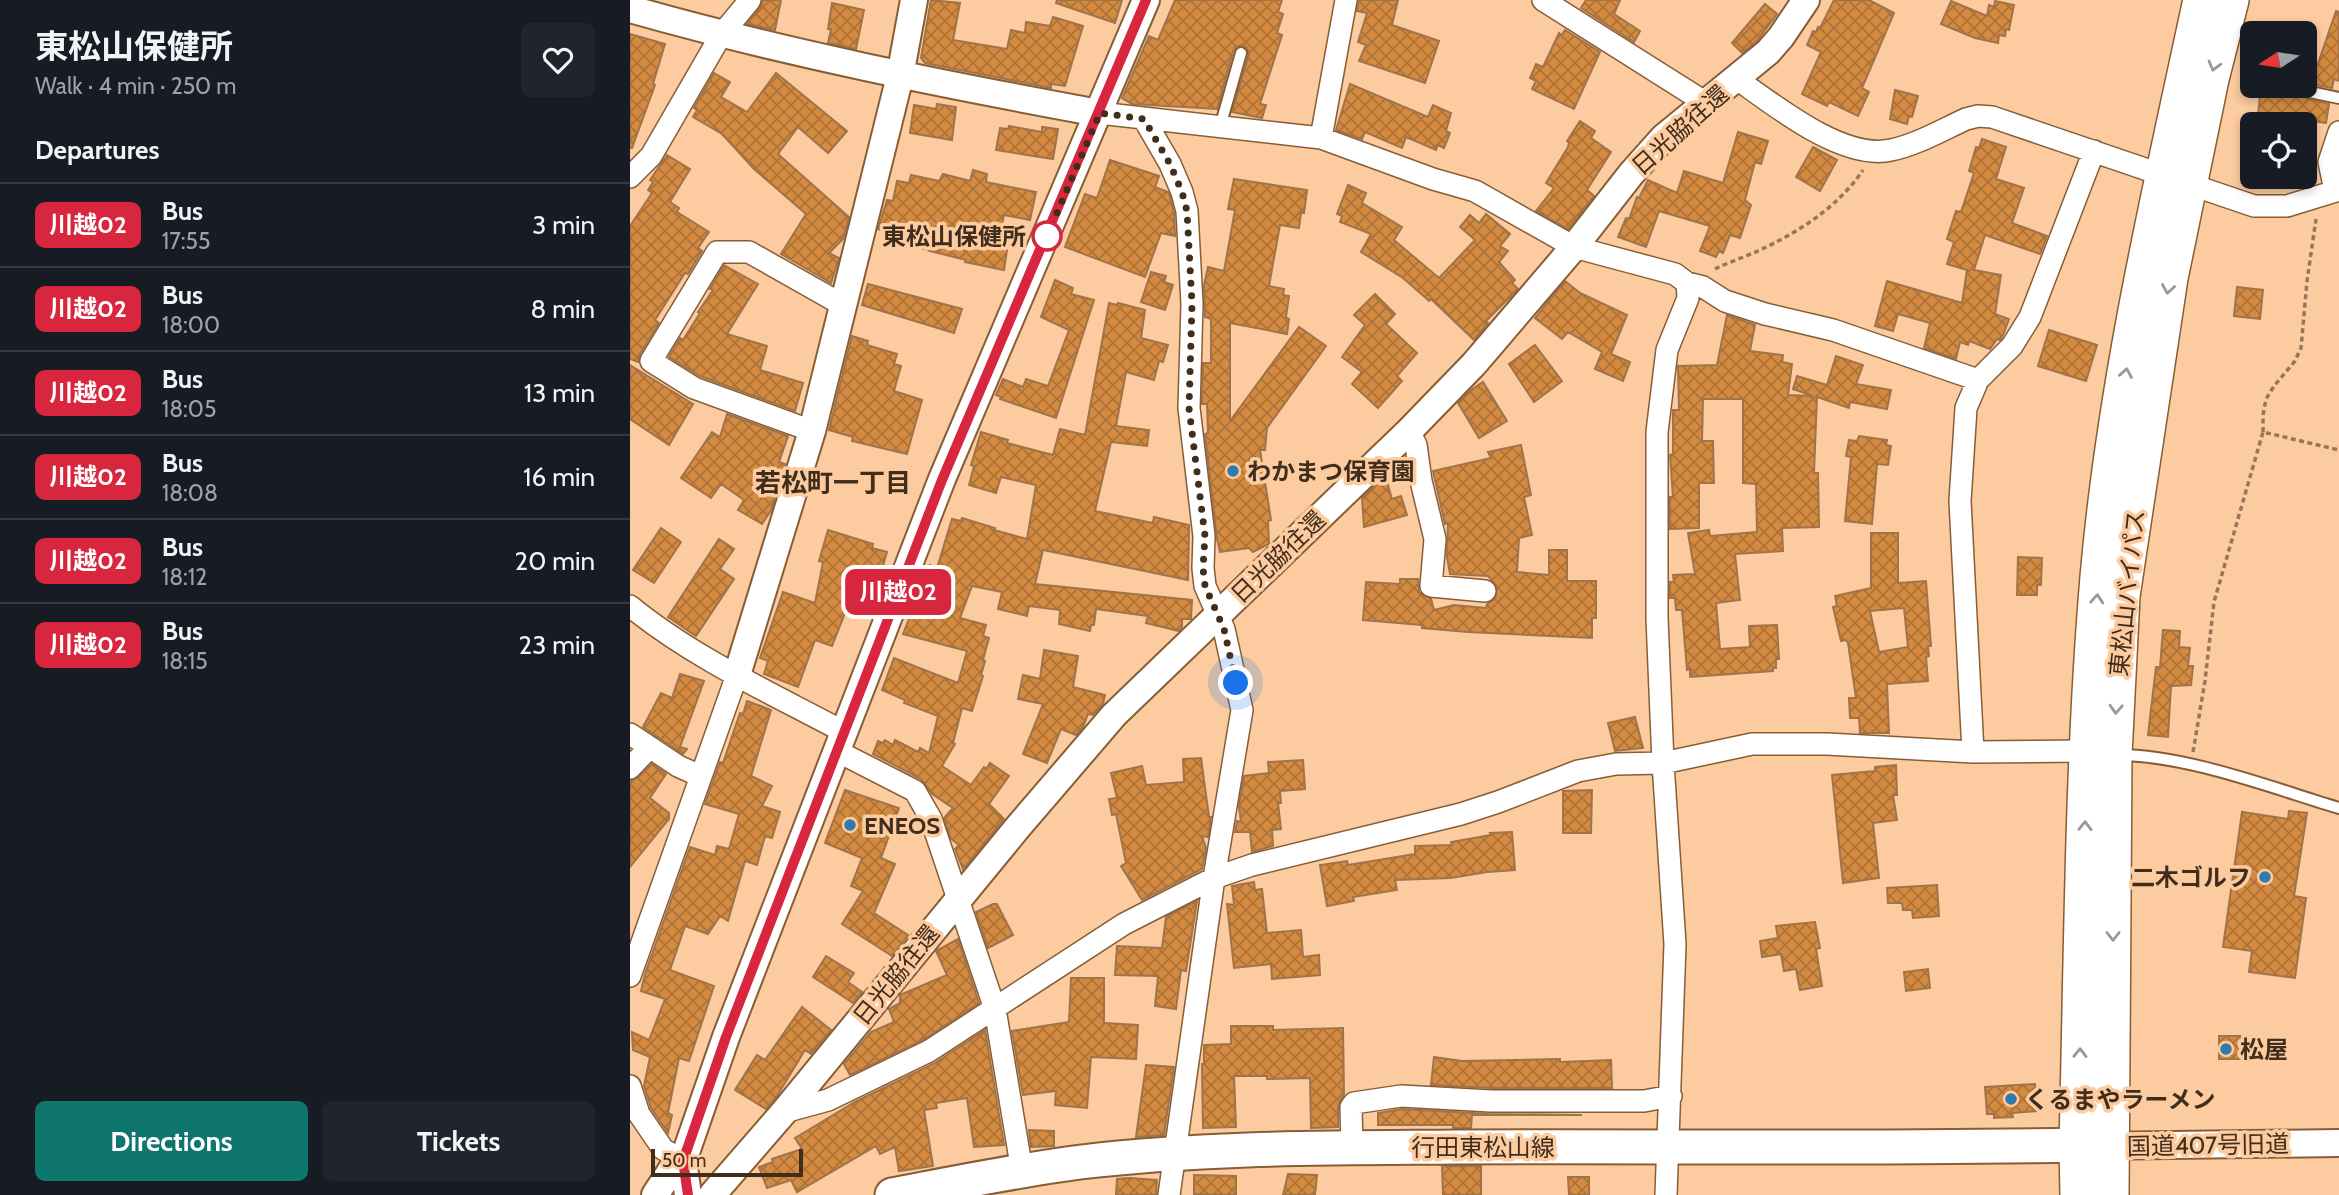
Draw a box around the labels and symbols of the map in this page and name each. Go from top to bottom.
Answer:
north arrow [2240,21,2317,98]
one-way arrow [2208,60,2222,72]
street label: 日光脇往還 [1626,79,1734,181]
marker: 東松山保健所 [1032,221,1062,251]
place label: 東松山保健所 [882,222,1026,251]
one-way arrow [2161,283,2176,295]
one-way arrow [2118,367,2133,379]
place label: わかまつ保育園 [1247,457,1415,486]
marker: わかまつ保育園 [1225,463,1241,479]
district label: 若松町一丁目 [755,467,911,499]
street label: 日光脇往還 [1225,505,1331,609]
street label: 東松山バイパス [2104,508,2150,678]
line badge: 川越02 [849,569,947,615]
one-way arrow [2089,593,2104,604]
your location [1218,665,1253,700]
one-way arrow [2109,704,2124,715]
place label: ENEOS [864,811,940,840]
marker: ENEOS [842,817,858,833]
one-way arrow [2078,820,2093,831]
place label: 二木ゴルフ [2131,863,2251,892]
marker: 二木ゴルフ [2257,869,2273,885]
street label: 日光脇往還 [847,919,945,1031]
one-way arrow [2105,931,2120,942]
place label: 松屋 [2240,1035,2288,1064]
marker: 松屋 [2218,1041,2234,1057]
one-way arrow [2072,1048,2087,1059]
place label: くるまやラーメン [2025,1085,2216,1114]
marker: くるまやラーメン [2003,1091,2019,1107]
street label: 国道407号旧道 [2127,1129,2289,1161]
street label: 行田東松山線 [1411,1133,1555,1162]
scale bar [651,1146,803,1178]

